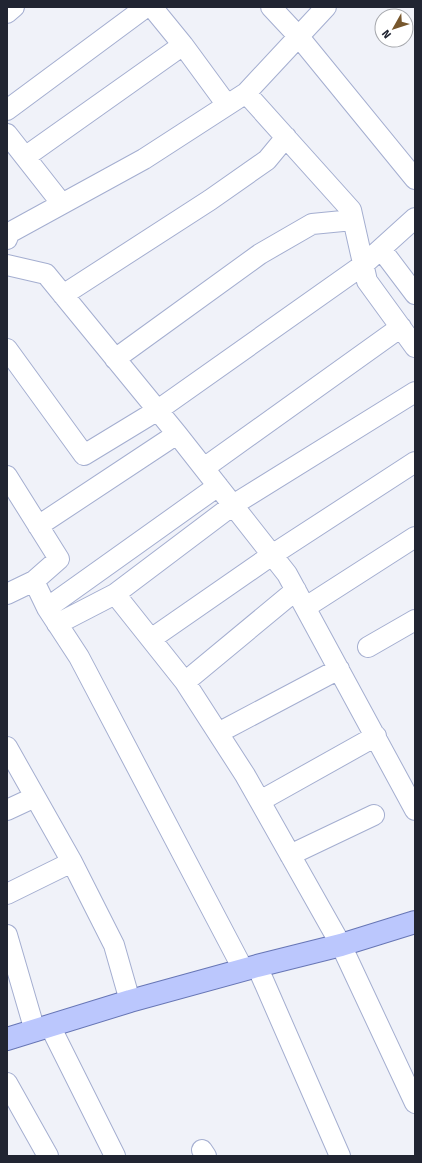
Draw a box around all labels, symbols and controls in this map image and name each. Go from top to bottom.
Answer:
north arrow [374,8,414,48]
text: N [379,27,394,41]

